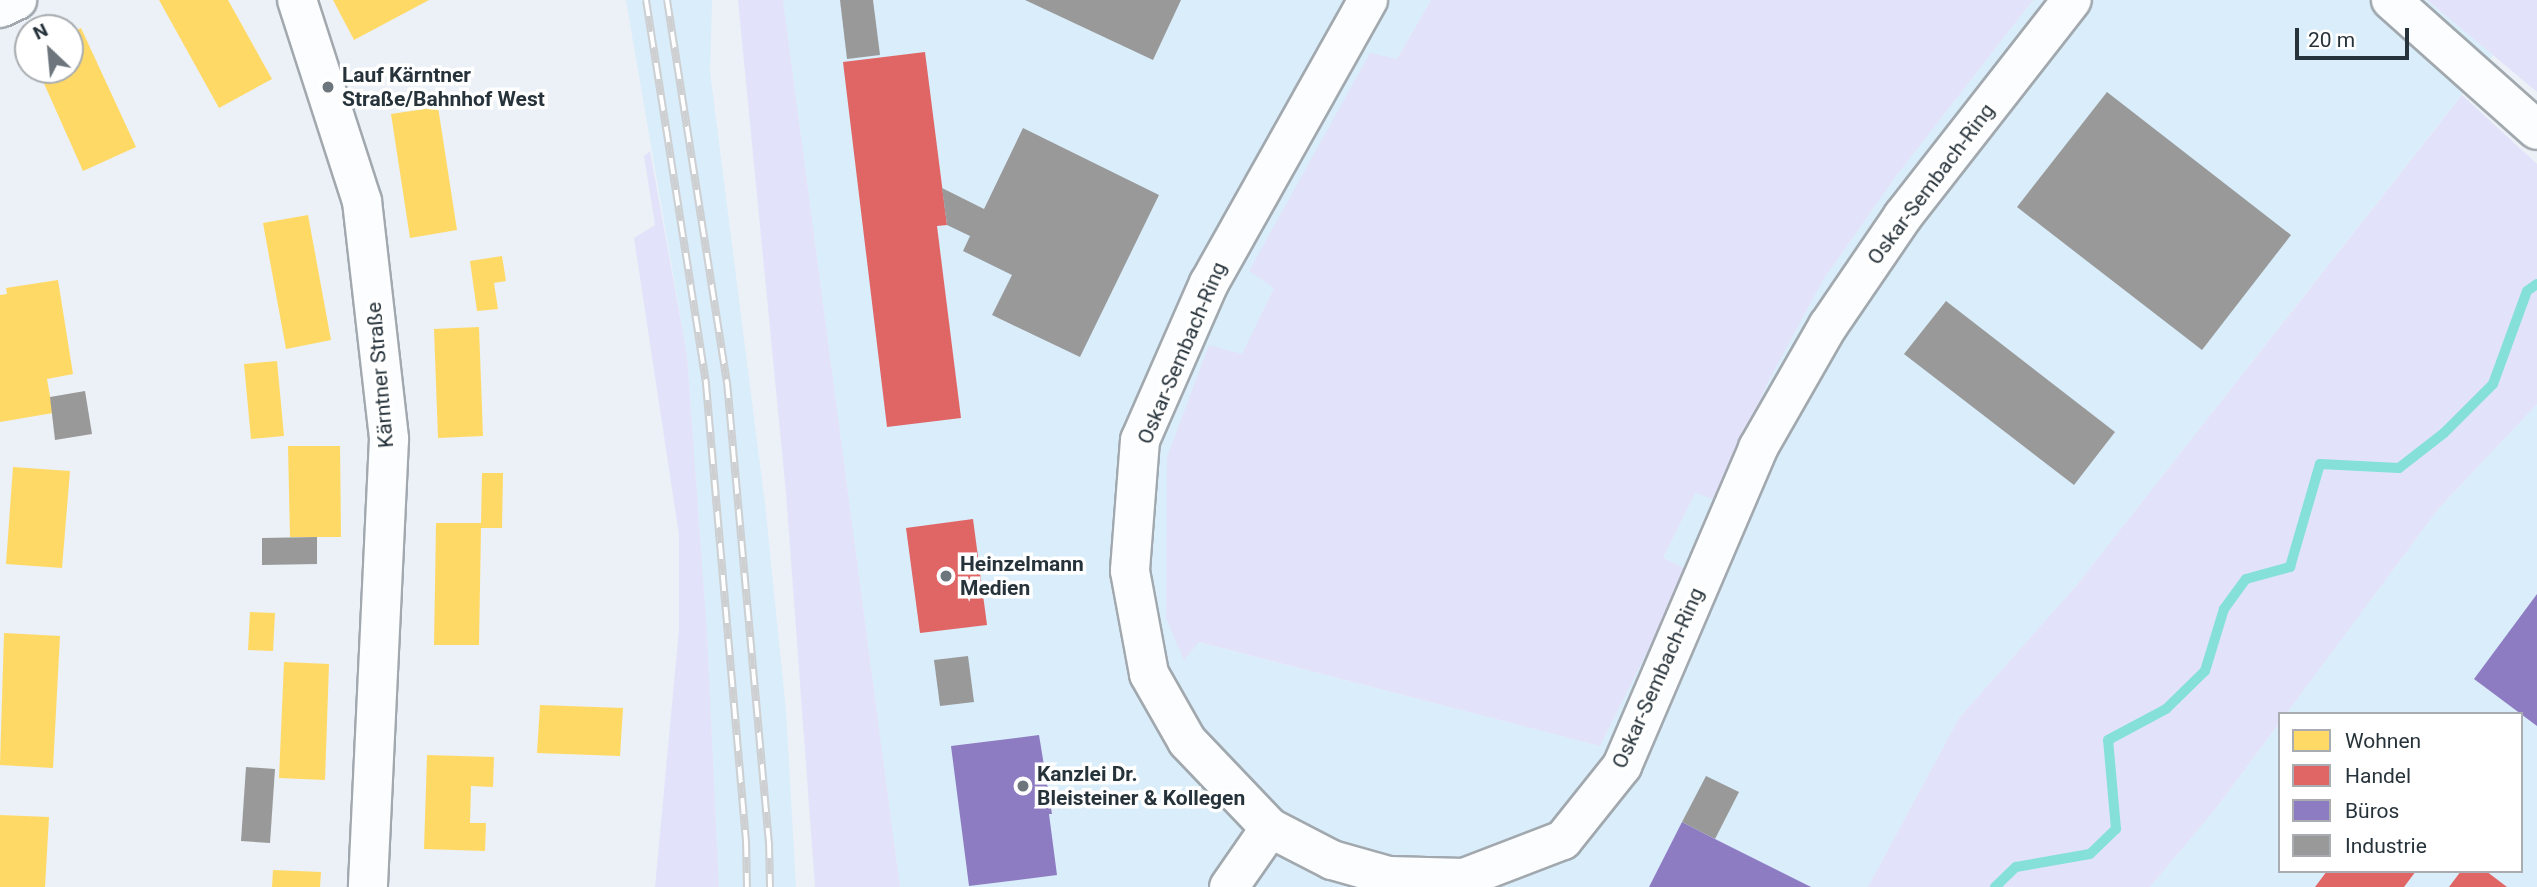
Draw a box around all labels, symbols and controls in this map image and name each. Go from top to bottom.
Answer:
north arrow [14,14,84,84]
scale bar [2299,14,2413,58]
text: N [29,18,52,45]
text: 20 m [2308,28,2355,52]
place label: Lauf Kärntner Straße/Bahnhof West [342,62,545,112]
marker: Lauf Kärntner Straße/Bahnhof West [320,79,336,95]
street label: Oskar-Sembach-Ring [1862,98,2000,270]
street label: Oskar-Sembach-Ring [1132,258,1232,448]
street label: Kärntner Straße [361,301,399,449]
place label: Heinzelmann Medien [960,551,1084,601]
marker: Heinzelmann Medien [938,568,954,584]
street label: Oskar-Sembach-Ring [1607,584,1709,772]
legend [2278,712,2523,873]
text: Wohnen [2345,729,2421,753]
place label: Kanzlei Dr. Bleisteiner & Kollegen [1037,761,1245,811]
text: Handel [2345,764,2411,788]
marker: Kanzlei Dr. Bleisteiner & Kollegen [1015,778,1031,794]
text: Büros [2345,799,2399,823]
text: Industrie [2345,834,2427,858]

